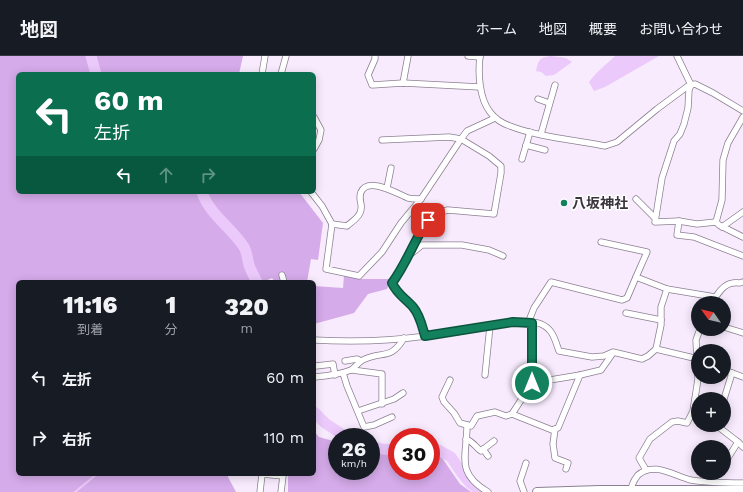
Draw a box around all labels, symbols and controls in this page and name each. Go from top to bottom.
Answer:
text: 地図 [20,18,58,41]
text: ホーム [475,21,517,37]
text: 地図 [539,21,567,37]
text: 概要 [589,21,617,37]
text: お問い合わせ [639,21,723,37]
text: 60 m [94,84,164,117]
icon: left [28,88,80,140]
text: 左折 [94,122,130,143]
icon: left [113,164,135,186]
icon: ahead [155,164,177,186]
icon: right [197,164,219,186]
place label: 八坂神社 [572,195,628,211]
marker: 八坂神社 [559,198,569,208]
pin [411,203,445,237]
icon: arrive [417,209,439,231]
text: 11:16 [63,291,117,319]
text: 1 [166,291,176,319]
text: 320 [225,293,269,321]
north arrow [691,296,731,336]
map controls [691,296,731,480]
text: m [241,321,253,336]
text: 到着 [77,322,103,337]
text: 分 [164,322,177,337]
button: search [691,344,731,384]
position arrow [511,362,553,404]
icon: left [28,367,50,389]
text: 60 m [266,369,304,387]
text: 左折 [62,371,92,389]
button: + [691,392,731,432]
icon: right [28,427,50,449]
speed limit sign: 30 [388,428,440,480]
text: 110 m [264,429,304,447]
text: 右折 [62,431,92,449]
text: 26 [342,437,366,461]
button: − [691,440,731,480]
text: km/h [341,458,367,469]

